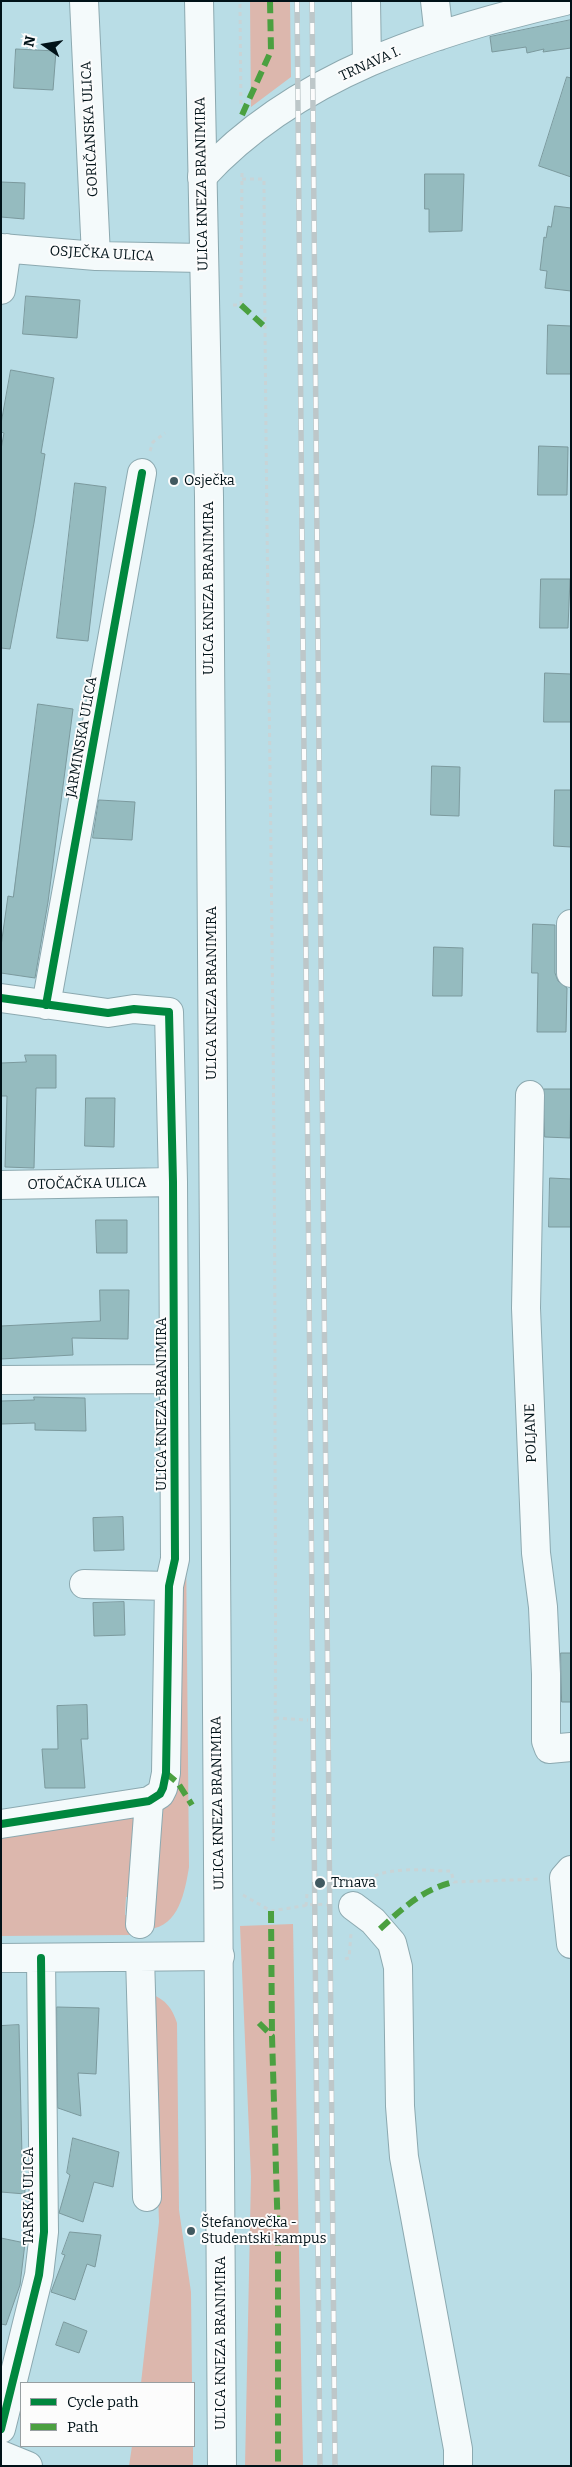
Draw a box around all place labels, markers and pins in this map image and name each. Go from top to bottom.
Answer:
place label: Osječka [184,473,235,489]
marker: Osječka [168,475,180,487]
place label: Trnava [331,1875,376,1891]
marker: Trnava [313,1876,327,1890]
place label: Štefanovečka - Studentski kampus [201,2215,326,2248]
marker: Štefanovečka - Studentski kampus [185,2225,197,2237]

